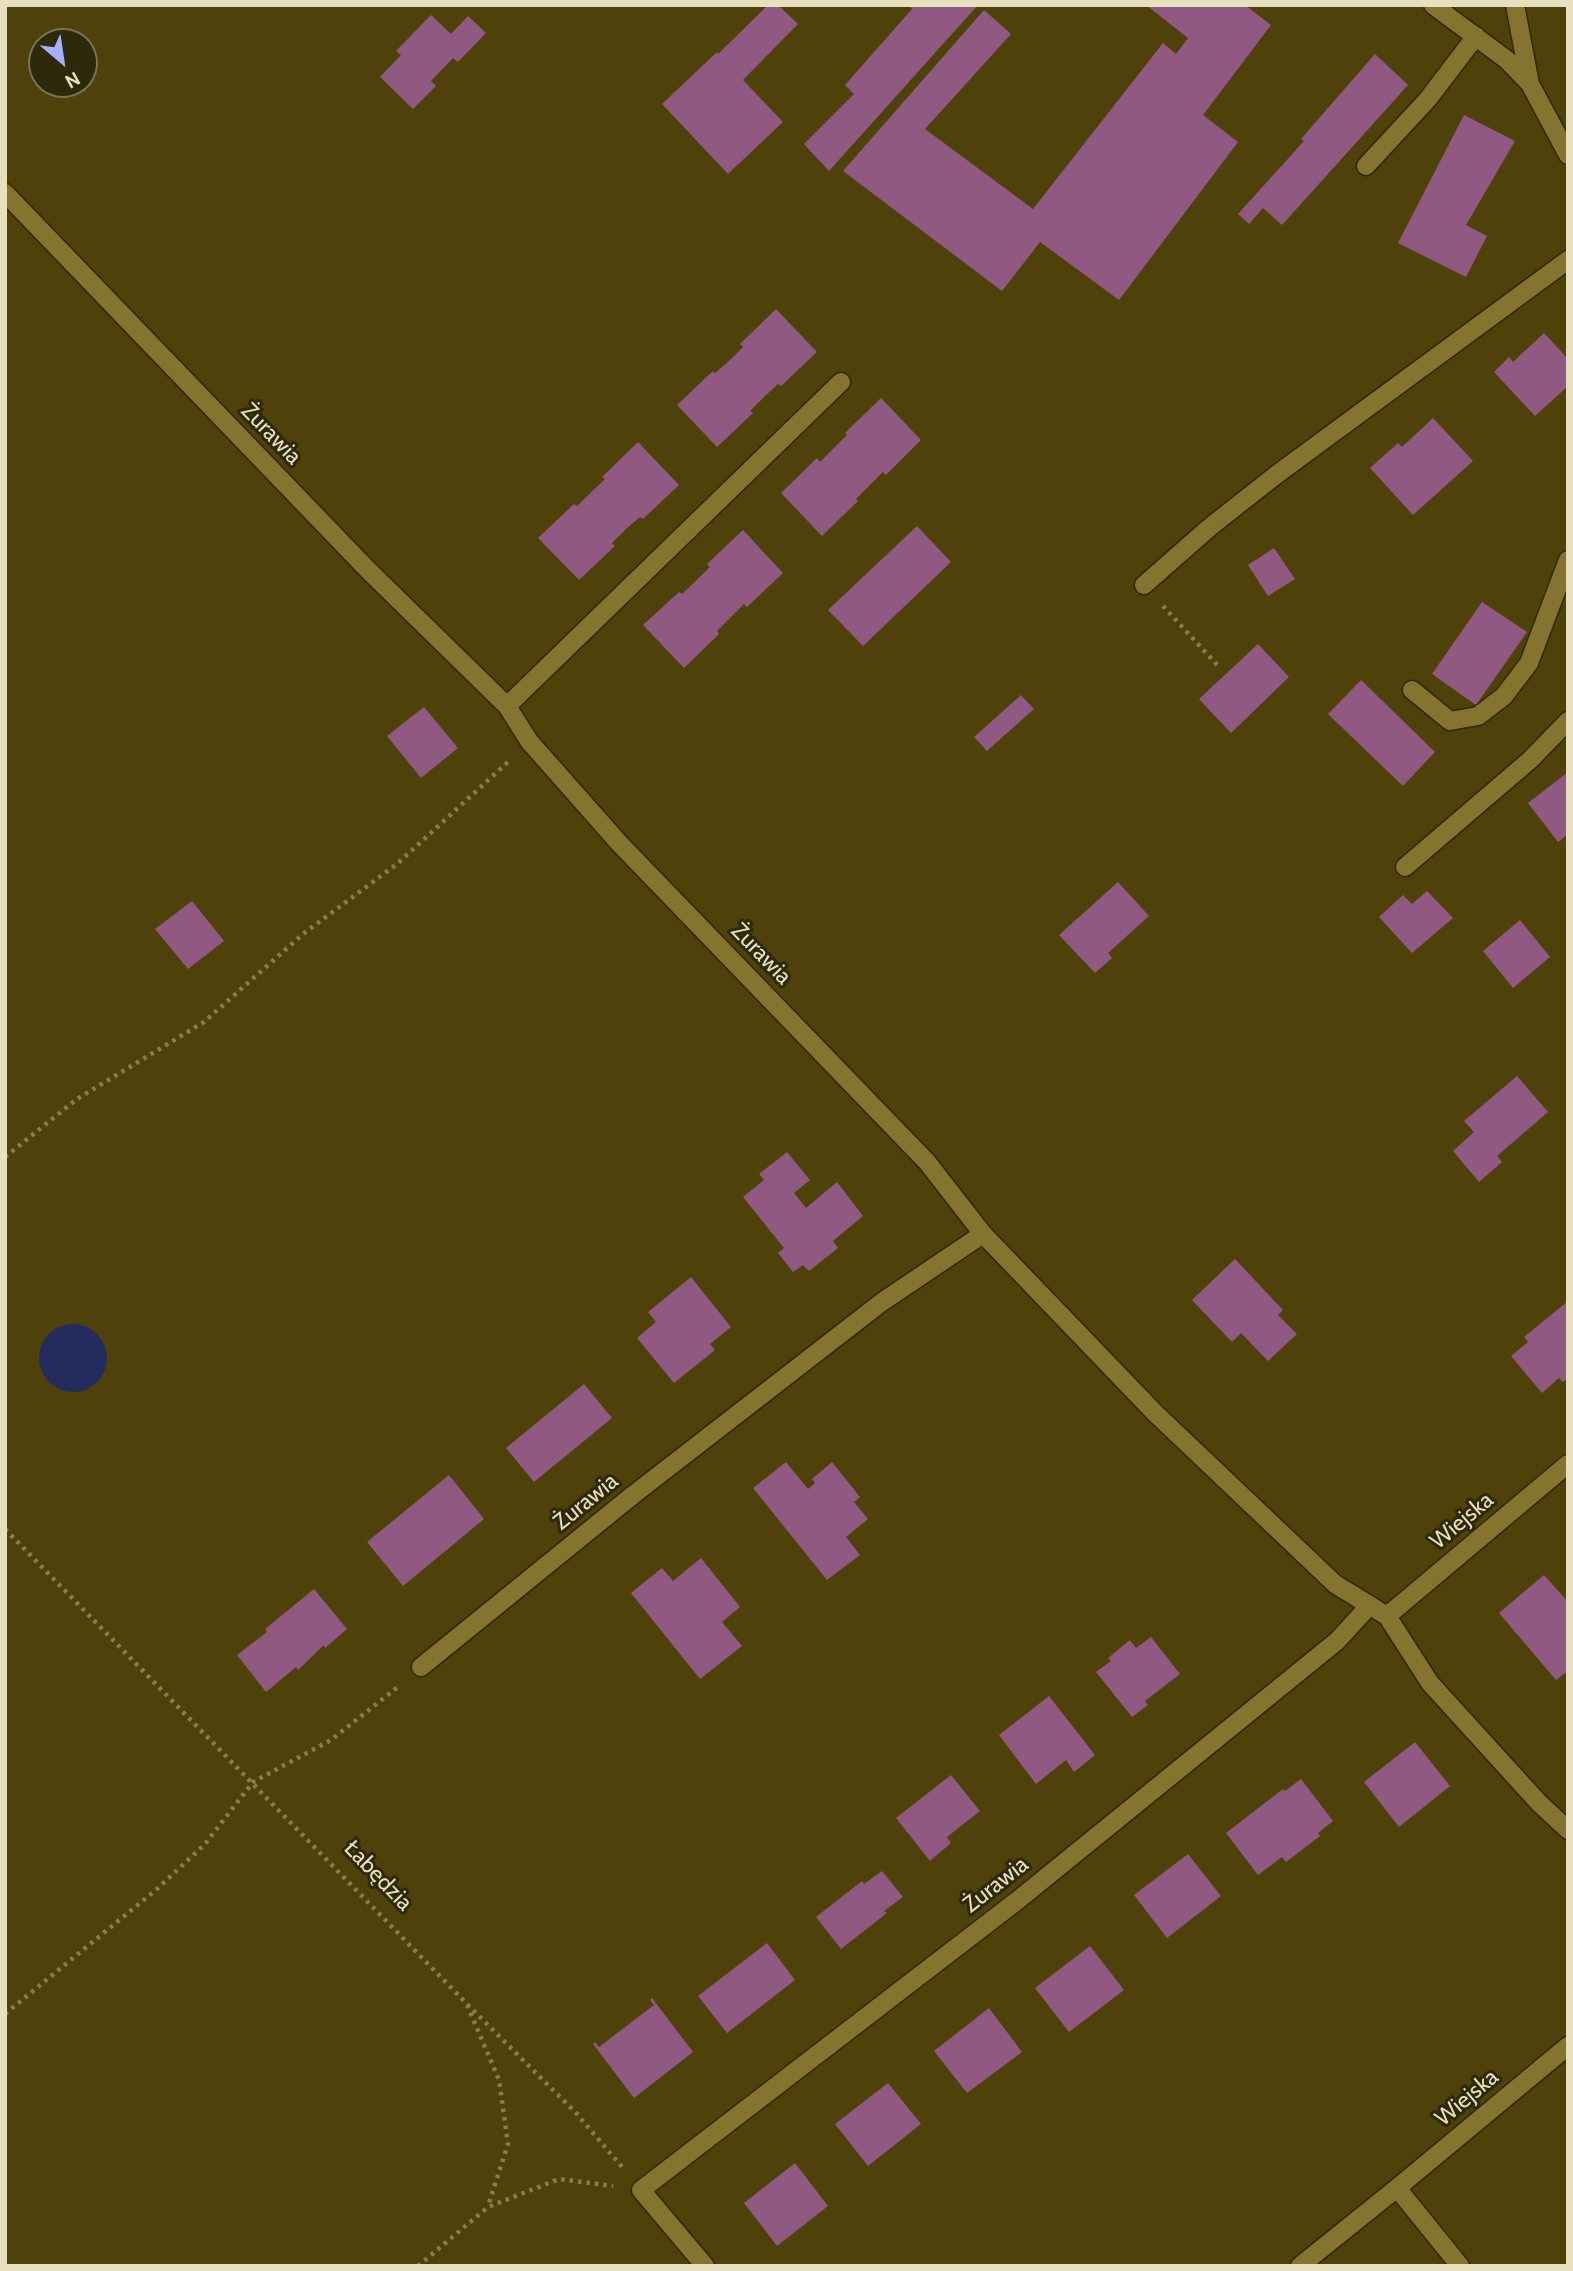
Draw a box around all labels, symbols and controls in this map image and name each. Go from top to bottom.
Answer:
north arrow [28,28,98,98]
text: N [61,67,84,93]
street label: Żurawia [235,397,307,471]
street label: Żurawia [725,917,797,991]
street label: Żurawia [548,1468,624,1536]
street label: Wiejska [1425,1487,1499,1555]
street label: Łabędzia [338,1835,418,1917]
street label: Żurawia [958,1851,1034,1919]
street label: Wiejska [1430,2064,1504,2132]

